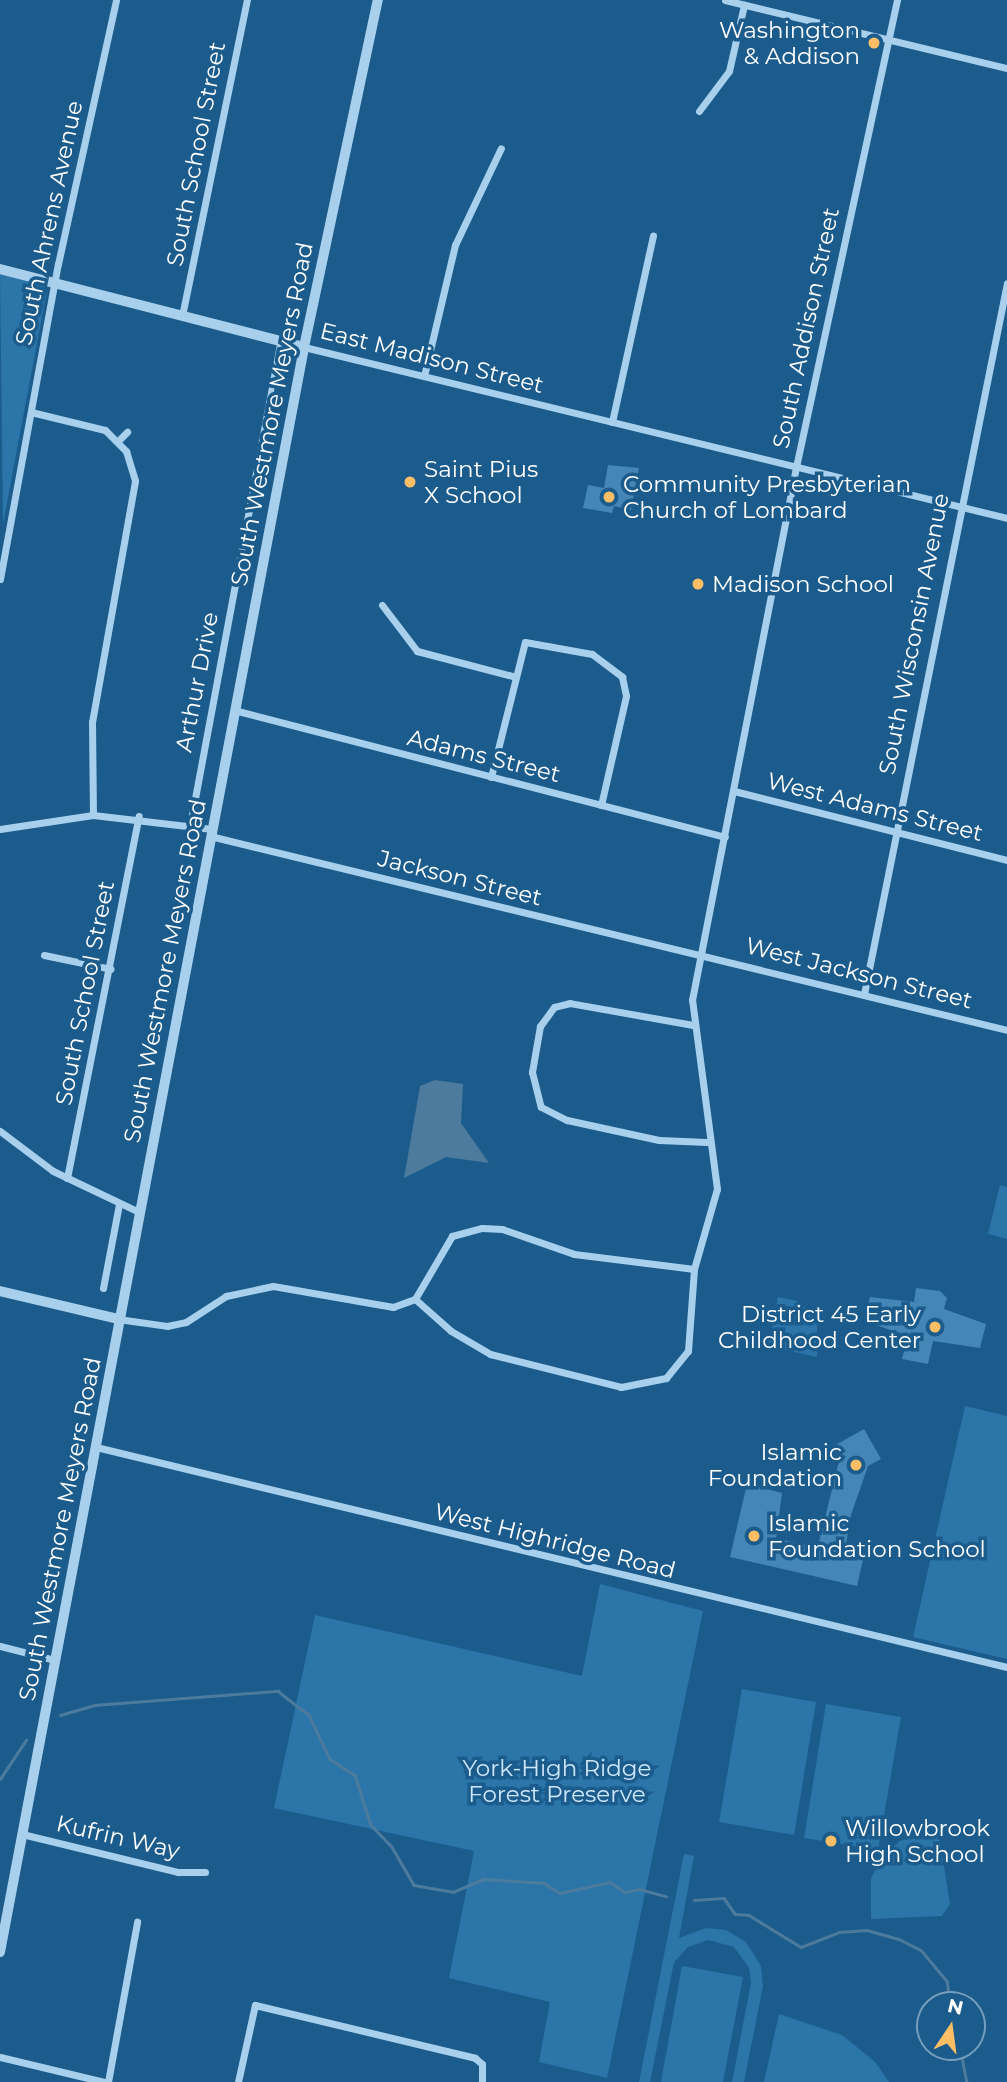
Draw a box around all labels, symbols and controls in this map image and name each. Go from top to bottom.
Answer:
place label: Washington & Addison [719,16,860,70]
marker: Washington & Addison [866,35,882,51]
street label: South School Street [161,39,231,269]
street label: South Ahrens Avenue [10,98,88,348]
street label: South Addison Street [767,205,845,451]
street label: South Westmore Meyers Road [225,240,319,588]
street label: East Madison Street [317,317,547,399]
place label: Saint Pius X School [424,455,538,509]
place label: Community Presbyterian Church of Lombard [623,470,911,524]
marker: Saint Pius X School [402,474,418,490]
marker: Community Presbyterian Church of Lombard [601,489,617,505]
street label: South Wisconsin Avenue [873,491,955,777]
place label: Madison School [712,570,894,598]
marker: Madison School [690,576,706,592]
street label: Arthur Drive [170,610,224,754]
street label: Adams Street [405,724,563,788]
street label: West Adams Street [764,767,986,847]
street label: South Westmore Meyers Road [118,797,212,1145]
street label: Jackson Street [375,844,545,912]
street label: South School Street [50,878,120,1108]
street label: West Jackson Street [743,931,975,1015]
place label: District 45 Early Childhood Center [718,1300,921,1354]
marker: District 45 Early Childhood Center [927,1319,943,1335]
street label: South Westmore Meyers Road [13,1355,107,1703]
place label: Islamic Foundation [708,1438,842,1492]
marker: Islamic Foundation [848,1457,864,1473]
street label: West Highridge Road [432,1498,678,1584]
place label: Islamic Foundation School [768,1509,986,1563]
marker: Islamic Foundation School [746,1528,762,1544]
park label: York-High Ridge Forest Preserve [463,1754,651,1808]
street label: Kufrin Way [54,1809,182,1865]
place label: Willowbrook High School [845,1814,990,1868]
marker: Willowbrook High School [823,1833,839,1849]
north arrow [916,1991,986,2061]
text: N [945,1994,965,2020]

